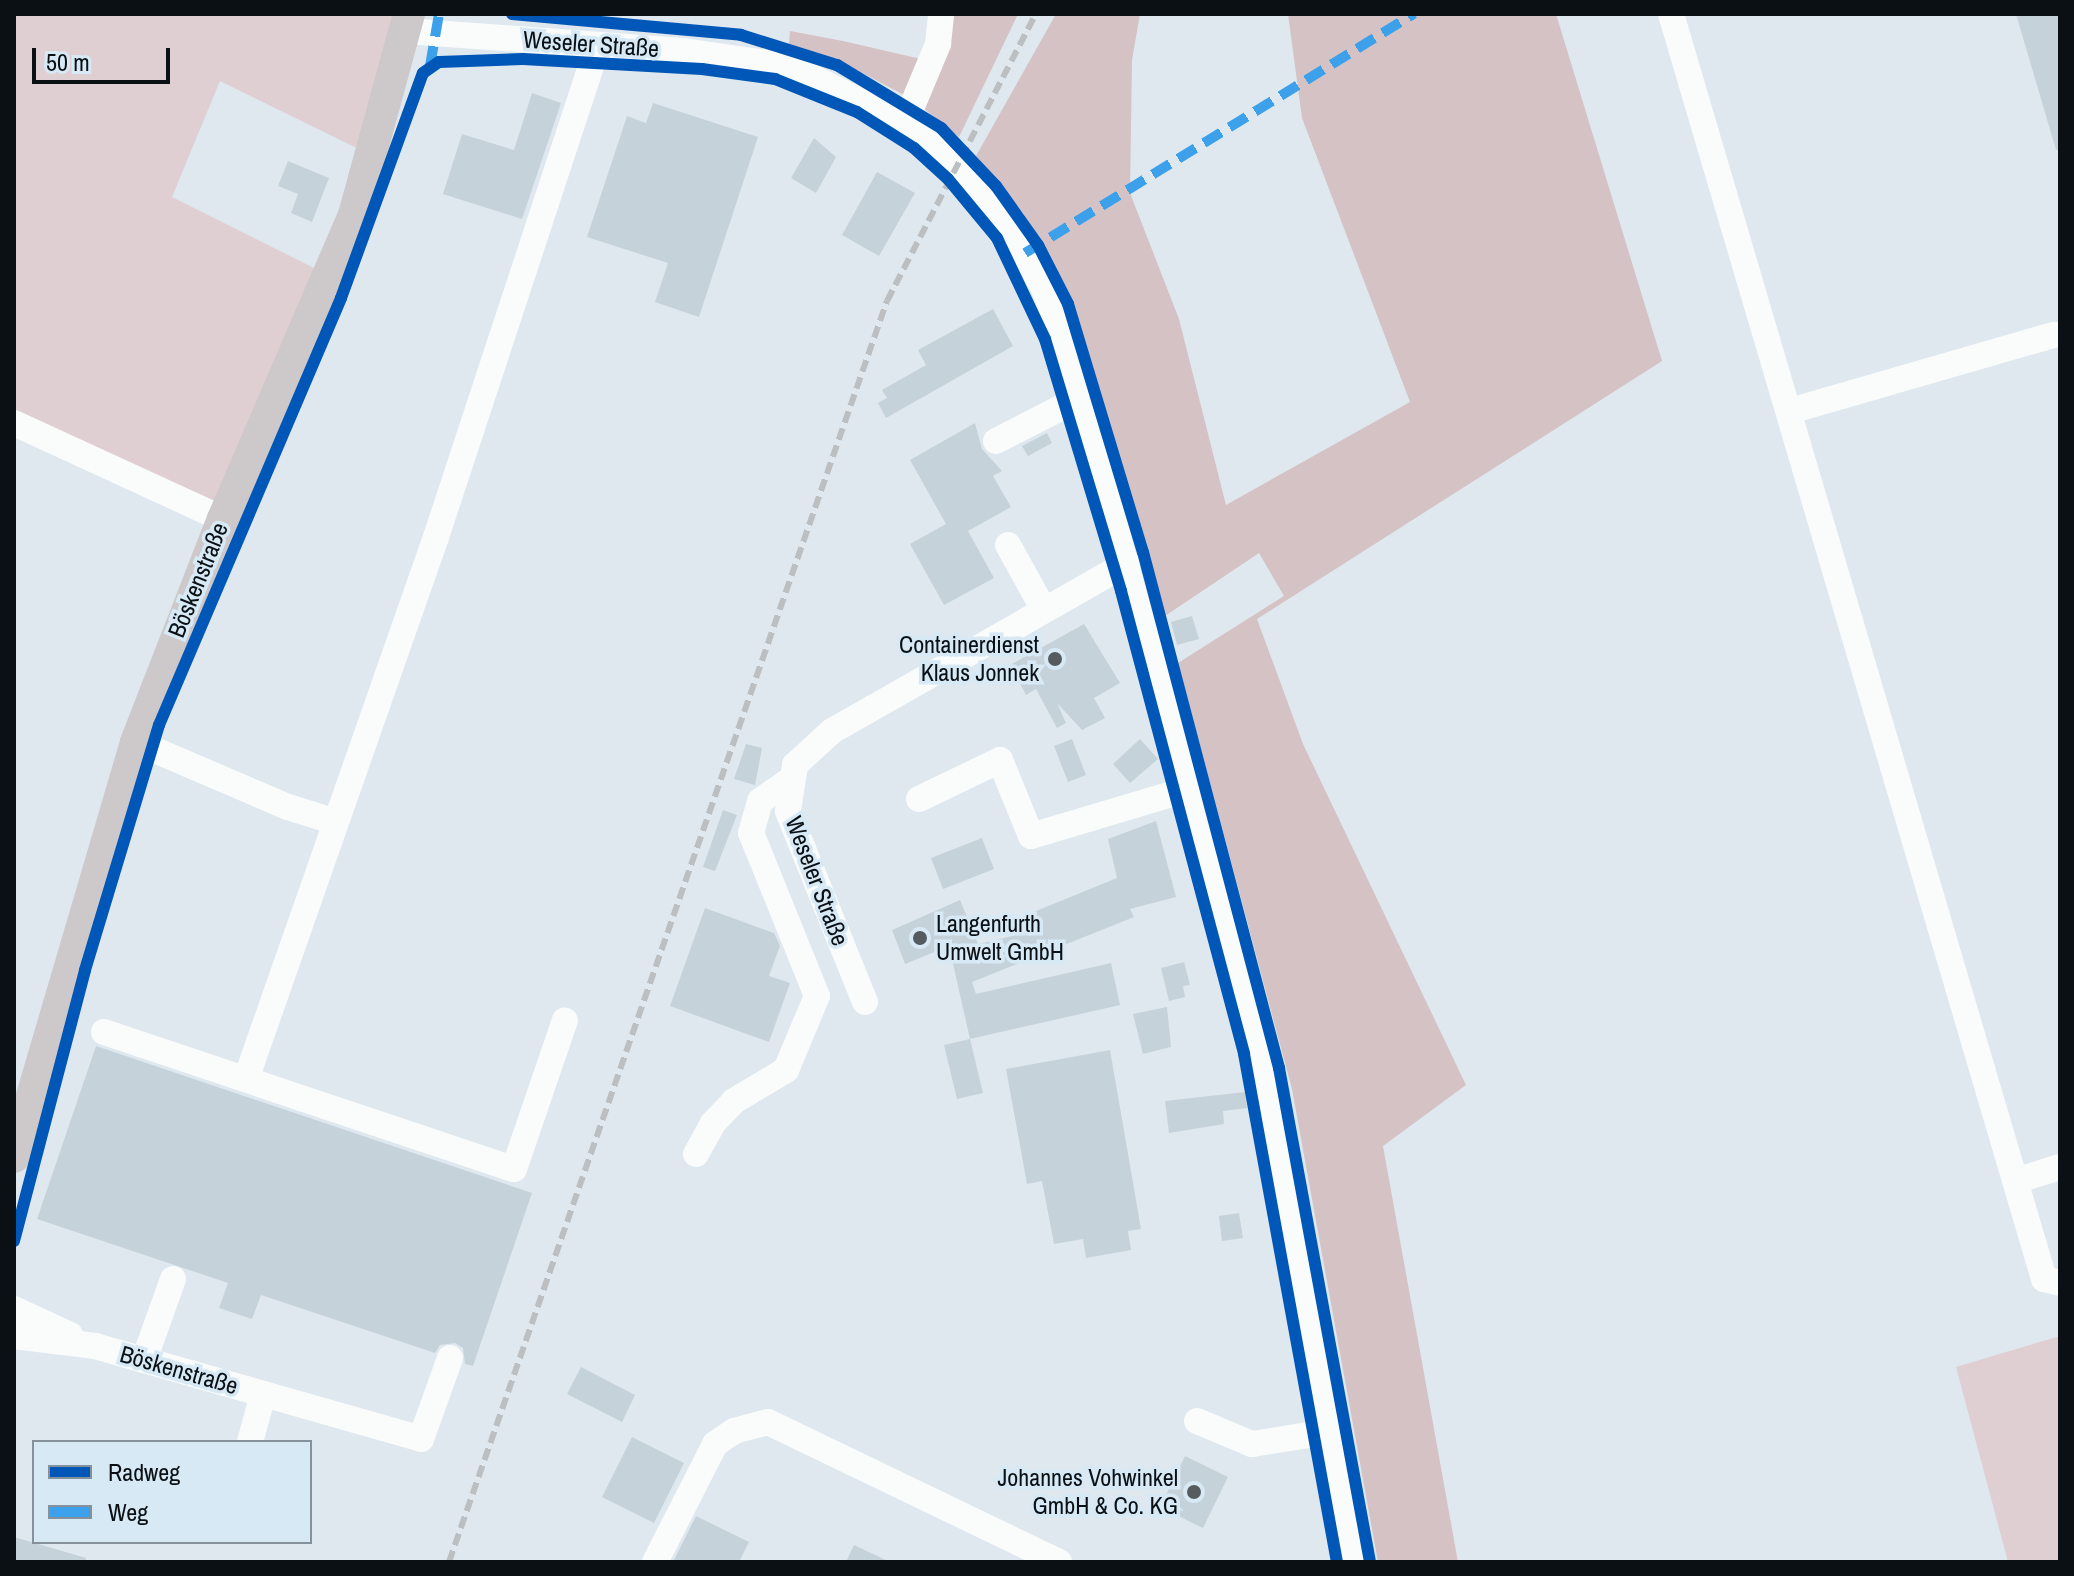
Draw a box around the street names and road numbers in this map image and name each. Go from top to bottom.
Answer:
street label: Weseler Straße [522,25,660,63]
street label: Böskenstraße [162,518,234,642]
street label: Weseler Straße [779,812,855,950]
street label: Böskenstraße [117,1339,241,1401]

